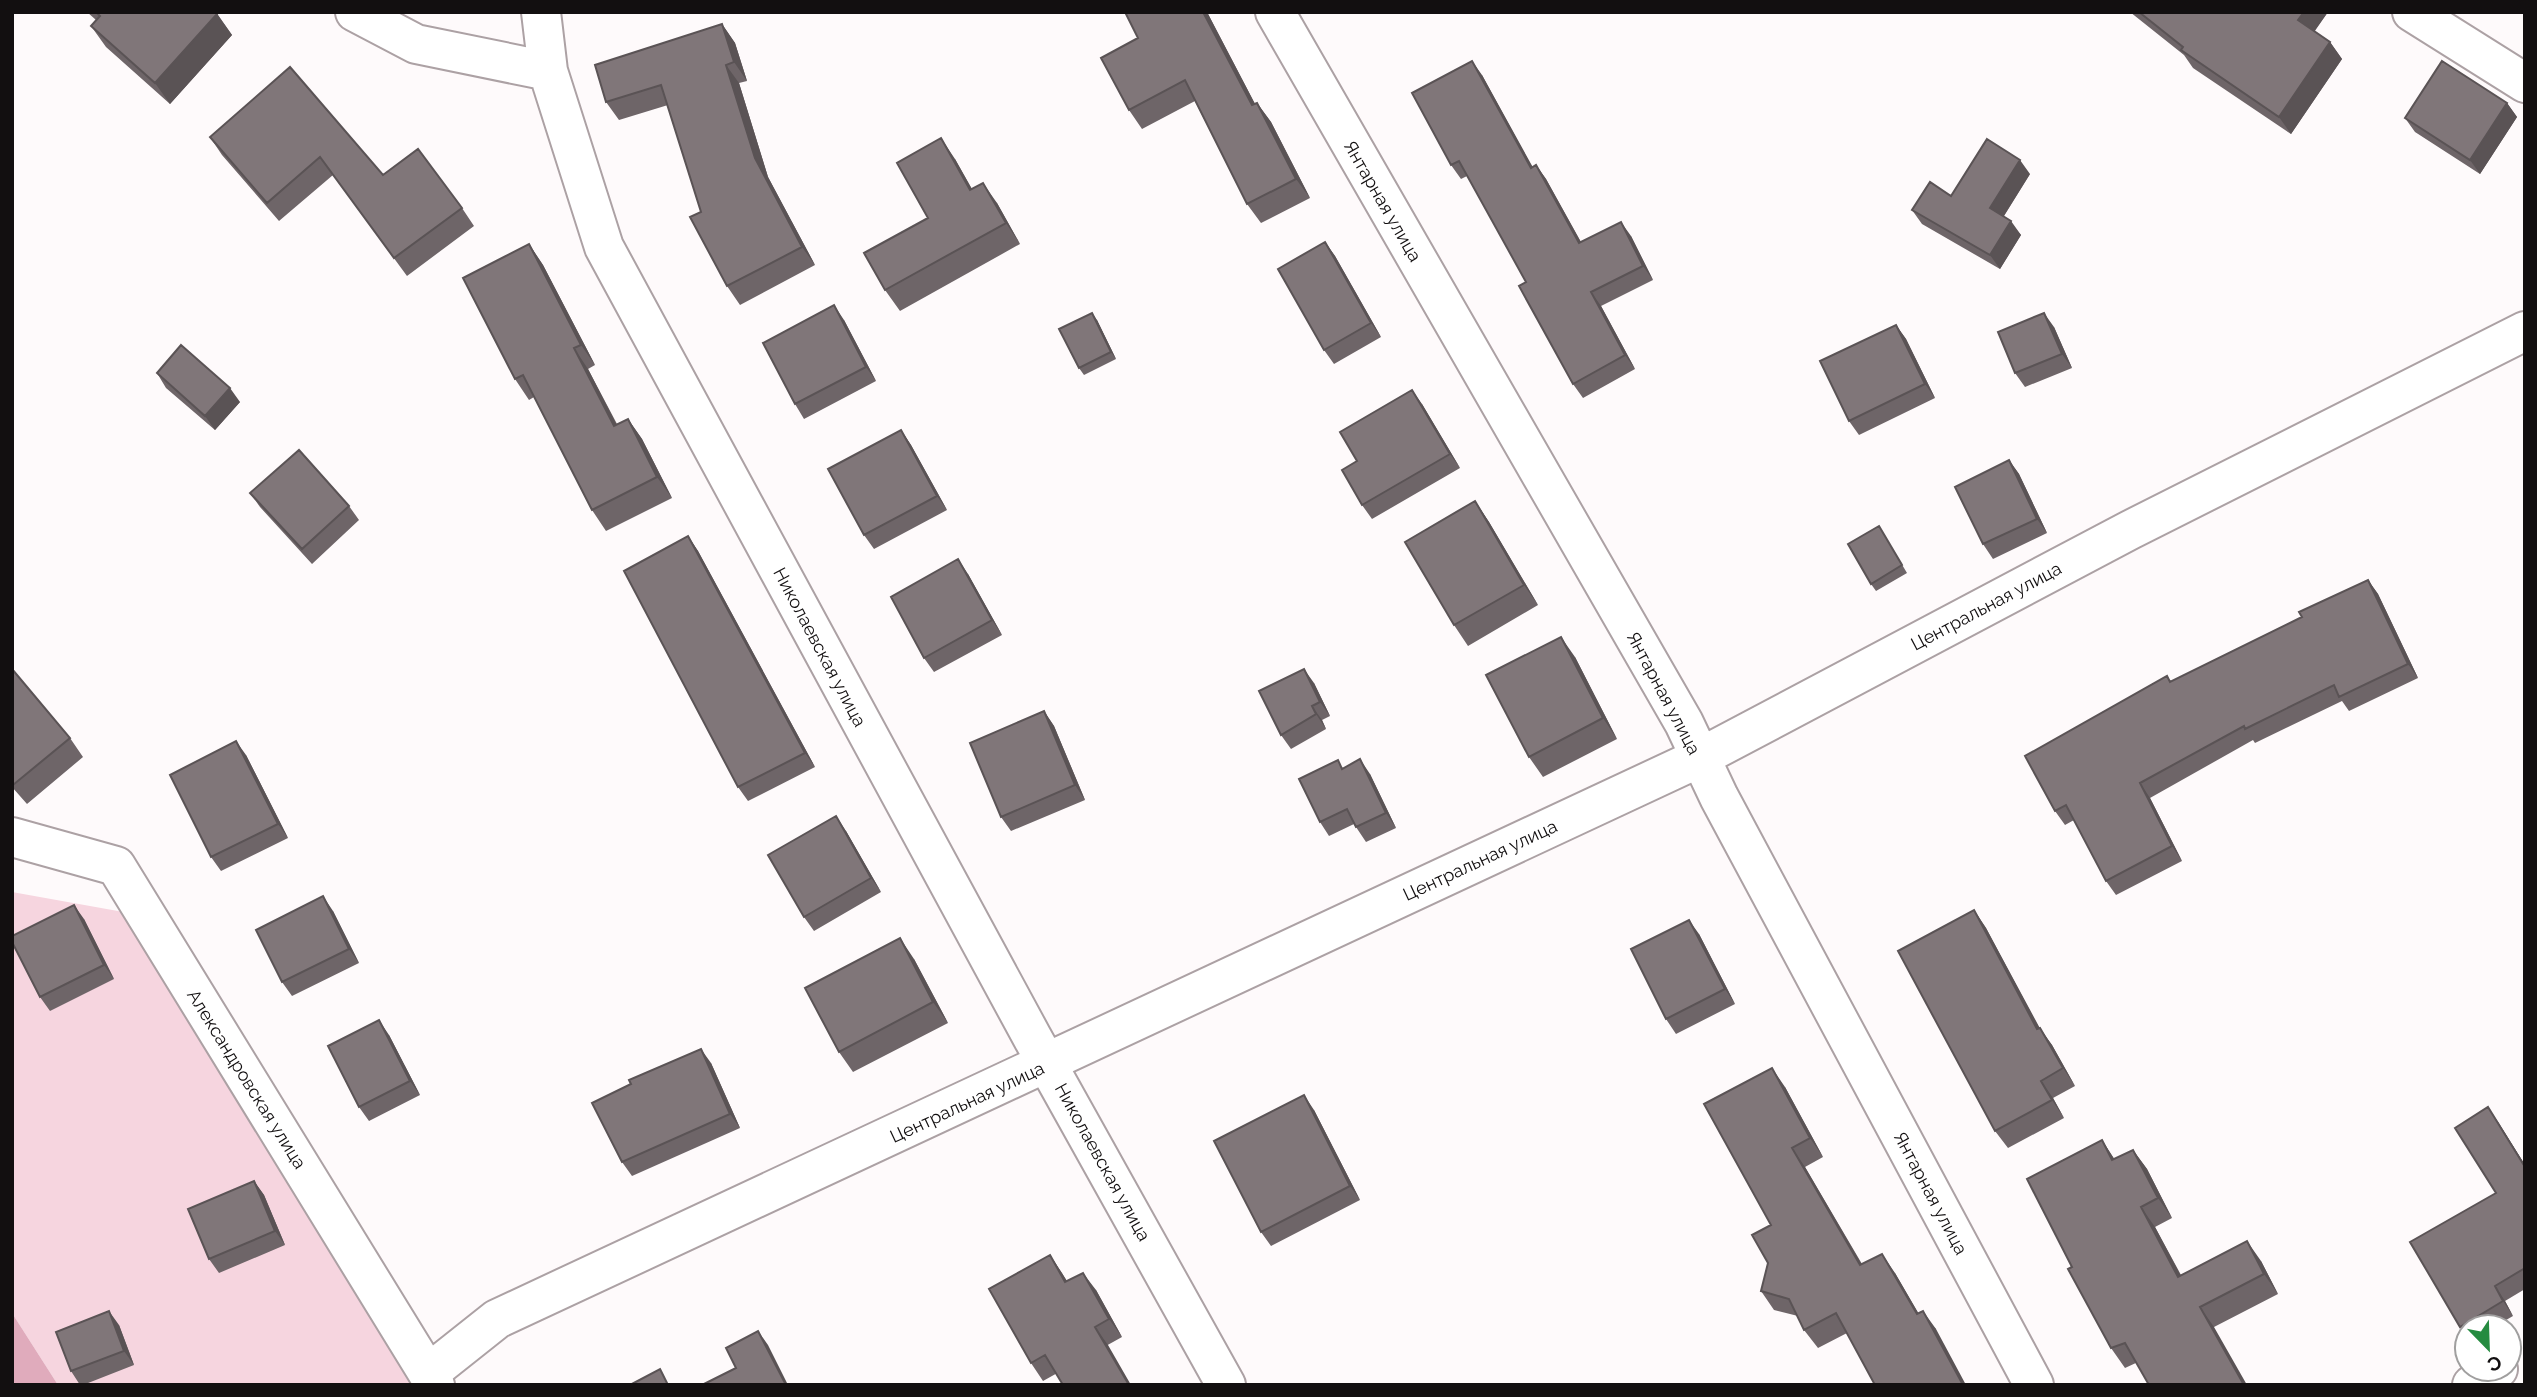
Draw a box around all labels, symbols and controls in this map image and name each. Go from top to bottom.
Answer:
street label: Янтарная улица [1340,137,1426,265]
street label: Центральная улица [1907,557,2065,655]
street label: Николаевская улица [769,564,871,730]
street label: Янтарная улица [1623,628,1705,758]
street label: Центральная улица [1400,815,1560,905]
street label: Александровская улица [183,986,311,1172]
street label: Центральная улица [887,1057,1047,1147]
street label: Николаевская улица [1051,1079,1155,1245]
street label: Янтарная улица [1890,1128,1972,1258]
north arrow [2453,1313,2523,1383]
text: С [2484,1351,2505,1376]

